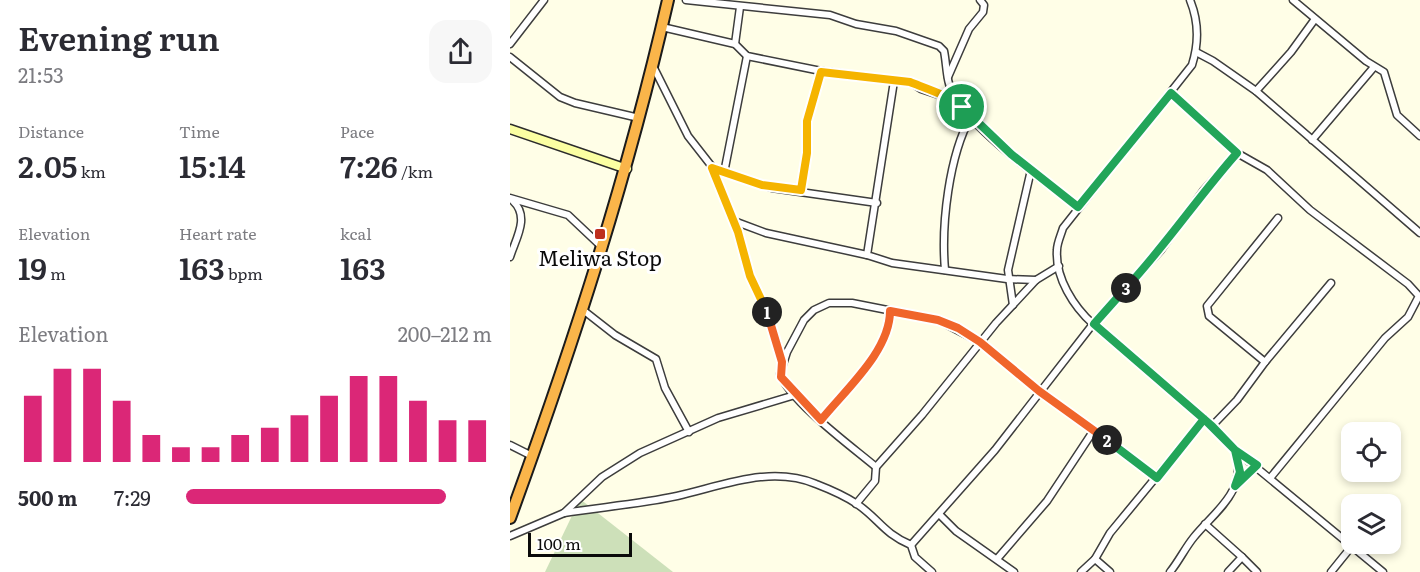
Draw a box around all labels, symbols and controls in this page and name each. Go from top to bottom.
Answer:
text: Evening run [18,12,220,61]
button: share [429,20,492,83]
text: 21:53 [18,59,64,89]
pin [936,81,987,132]
icon: arrive [945,90,978,123]
text: Distance [18,119,84,143]
text: Time [179,119,220,143]
text: Pace [340,119,374,143]
text: 2.05 [18,143,77,187]
text: 15:14 [179,143,246,187]
text: 7:26 [340,143,398,187]
text: km [77,159,106,183]
text: /km [398,159,433,183]
text: Elevation [18,221,90,245]
text: Heart rate [179,221,257,245]
text: kcal [340,221,372,245]
marker: Meliwa Stop [593,227,607,241]
place label: Meliwa Stop [538,241,662,272]
text: 19 [18,245,47,289]
text: 163 [179,245,225,289]
text: 163 [340,245,386,289]
text: m [47,261,66,285]
text: bpm [225,261,263,285]
pin: 3 [1111,273,1141,303]
text: 3 [1122,276,1130,300]
pin: 1 [752,297,782,327]
text: 1 [764,300,770,324]
text: Elevation [18,318,108,348]
text: 200–212 m [398,318,492,348]
map controls [1341,422,1401,554]
button: locate [1341,422,1401,482]
pin: 2 [1092,425,1122,455]
text: 2 [1103,428,1111,452]
text: 500 m [18,482,77,512]
text: 7:29 [114,482,151,512]
button: layers [1341,494,1401,554]
scale bar [528,530,632,558]
text: 100 m [537,531,581,555]

